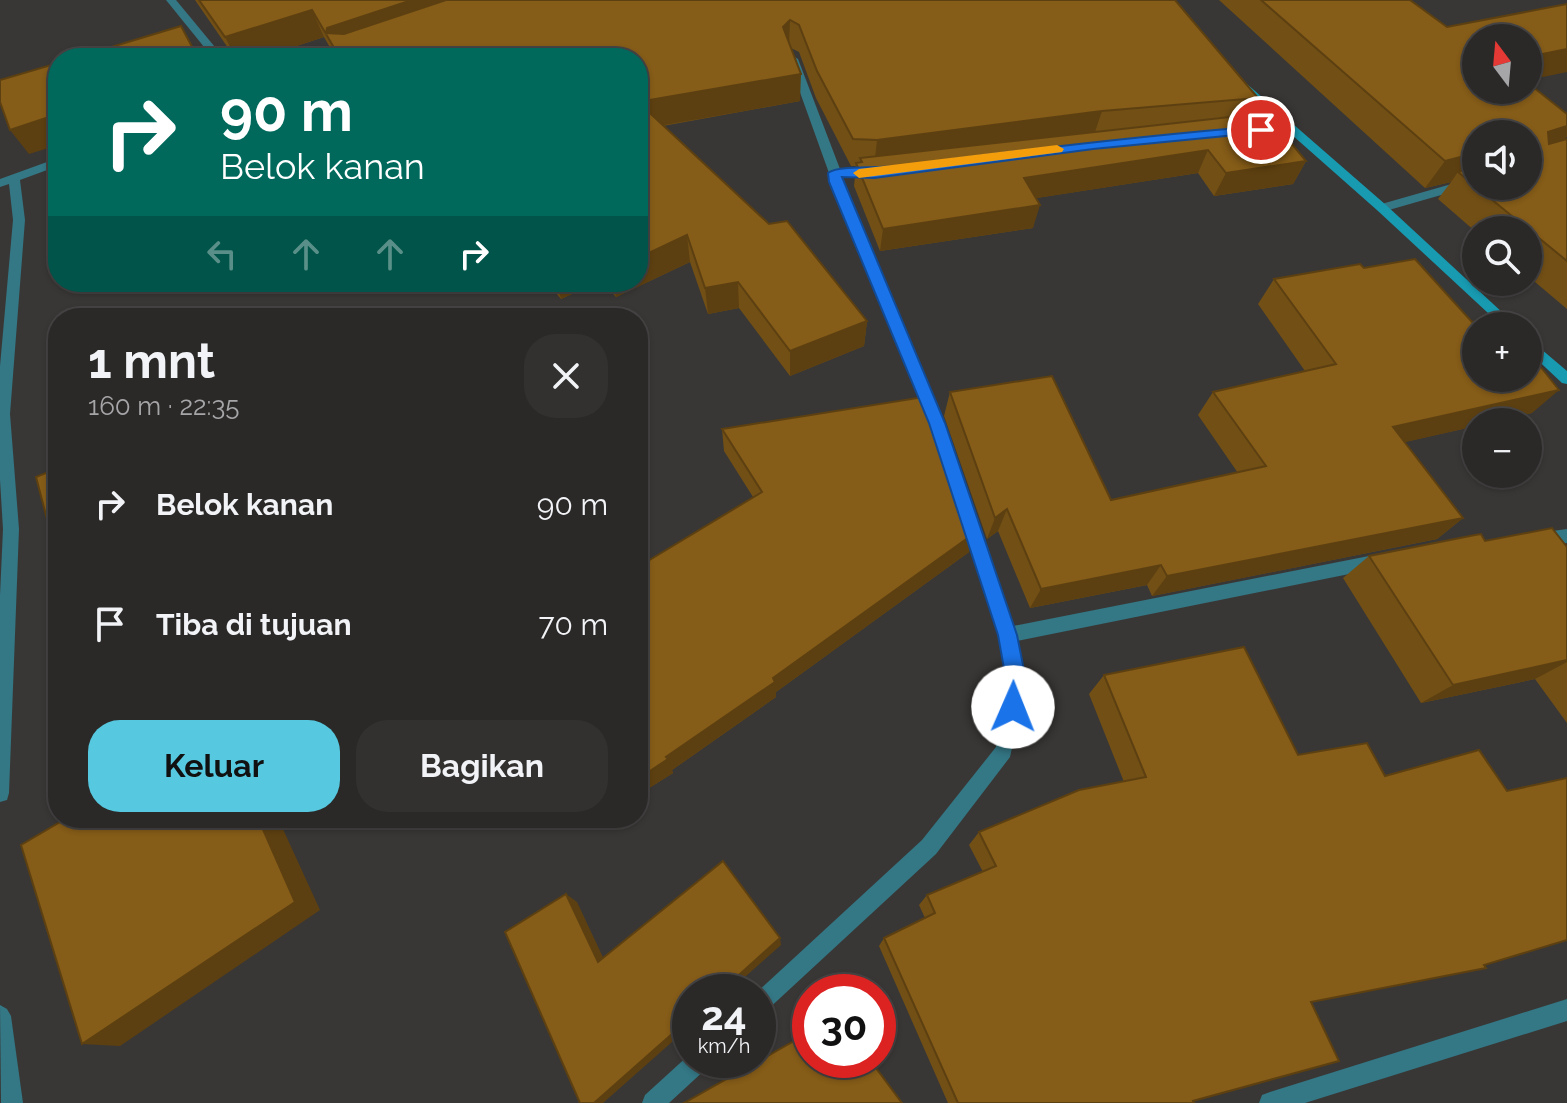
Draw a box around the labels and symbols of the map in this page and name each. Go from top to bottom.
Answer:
north arrow [1462,24,1542,104]
pin [1227,96,1295,164]
position arrow [971,665,1055,749]
speed limit sign: 30 [792,974,896,1078]

